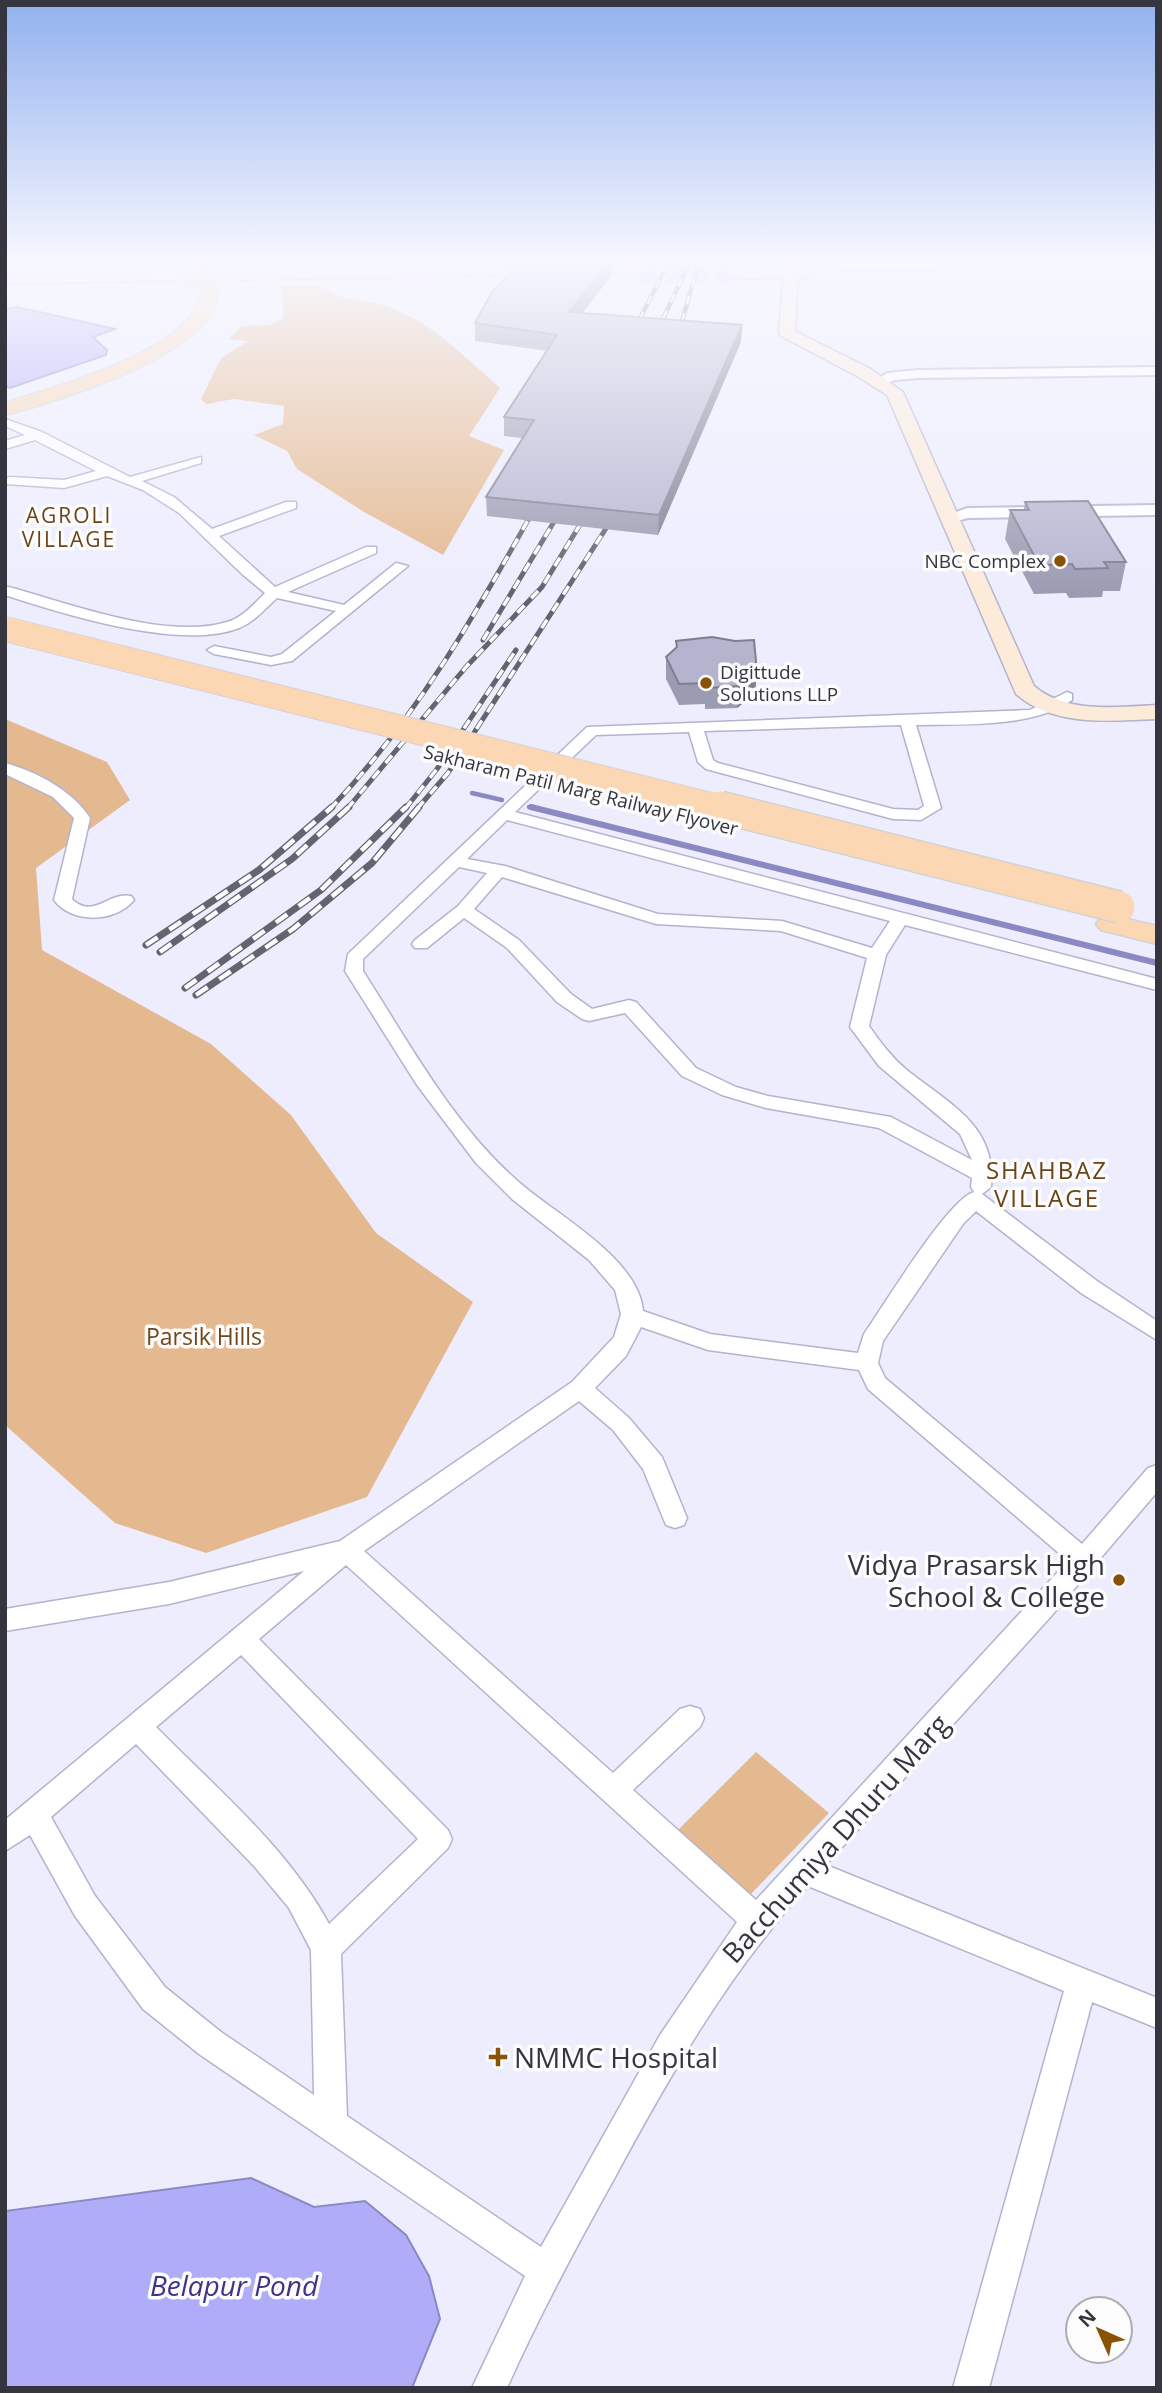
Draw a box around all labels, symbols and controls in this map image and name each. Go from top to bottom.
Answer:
district label: AGROLI VILLAGE [22,501,116,553]
place label: NBC Complex [924,548,1046,574]
marker: NBC Complex [1052,553,1068,569]
place label: Digittude Solutions LLP [720,659,838,707]
marker: Digittude Solutions LLP [698,675,714,691]
street label: Sakharam Patil Marg Railway Flyover [421,738,741,842]
district label: SHAHBAZ VILLAGE [986,1153,1108,1214]
park label: Parsik Hills [146,1320,262,1352]
place label: Vidya Prasarsk High School & College [848,1545,1105,1615]
marker: Vidya Prasarsk High School & College [1111,1572,1127,1588]
street label: Bacchumiya Dhuru Marg [713,1705,957,1971]
place label: NMMC Hospital [514,2038,718,2076]
marker: NMMC Hospital [488,2047,508,2067]
water label: Belapur Pond [150,2266,319,2304]
north arrow [1064,2295,1134,2365]
text: N [1072,2303,1102,2333]

